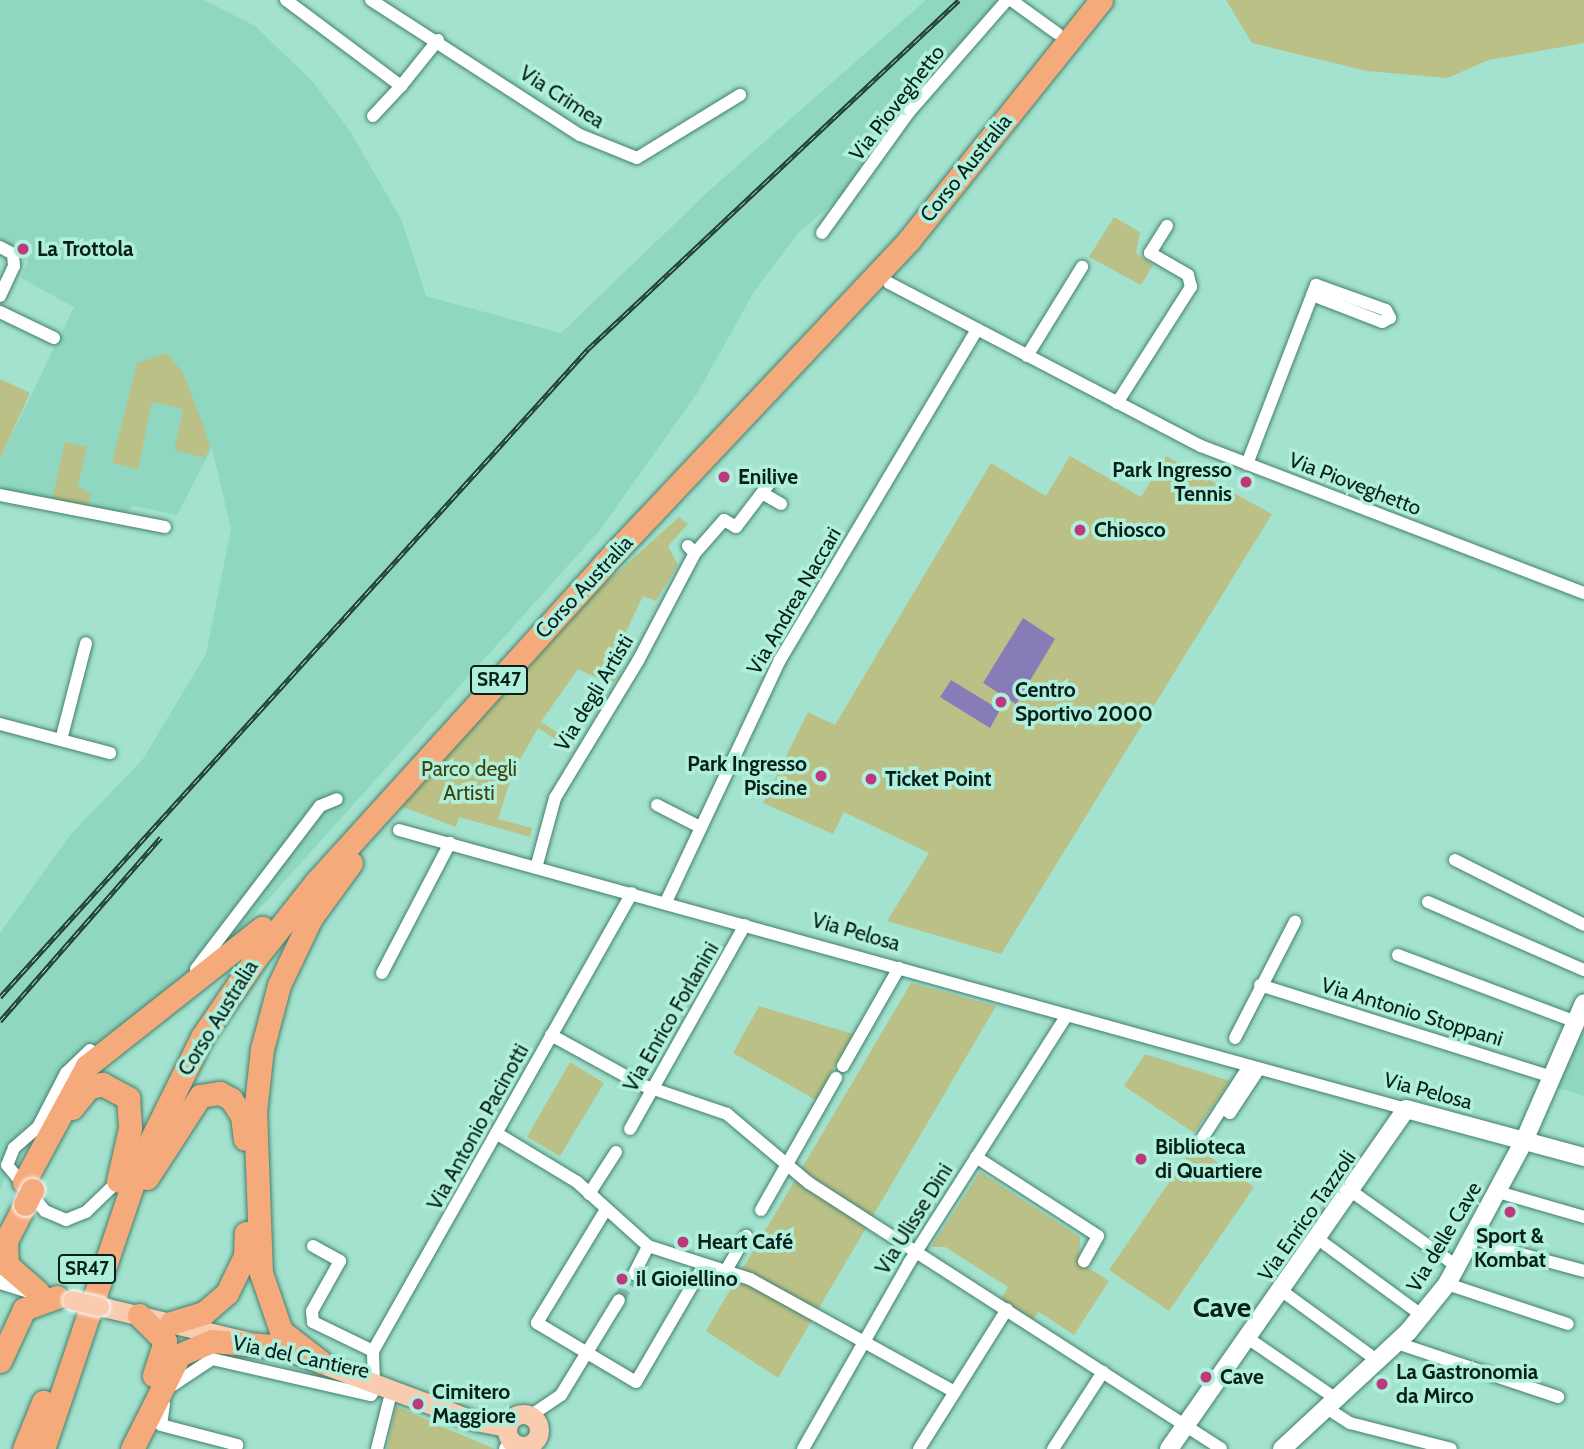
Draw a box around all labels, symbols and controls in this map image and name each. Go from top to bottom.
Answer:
street label: Via Pioveghetto [844,40,950,166]
street label: Via Crimea [515,60,609,134]
street label: Corso Australia [915,109,1017,227]
place label: La Trottola [37,236,134,262]
marker: La Trottola [15,241,31,257]
street label: Via Pioveghetto [1285,447,1425,521]
place label: Park Ingresso Tennis [1112,457,1232,507]
place label: Enilive [738,464,798,490]
marker: Enilive [716,469,732,485]
marker: Park Ingresso Tennis [1238,474,1254,490]
place label: Chiosco [1094,517,1166,543]
marker: Chiosco [1072,522,1088,538]
street label: Via Andrea Naccari [742,523,846,679]
street label: Corso Australia [530,530,638,644]
street label: Via degli Artisti [549,630,639,756]
road number: SR47 [469,664,529,695]
place label: Centro Sportivo 2000 [1015,677,1153,727]
marker: Centro Sportivo 2000 [993,694,1009,710]
place label: Park Ingresso Piscine [687,751,807,801]
park label: Parco degli Artisti [421,756,517,806]
place label: Ticket Point [885,766,992,792]
marker: Park Ingresso Piscine [813,768,829,784]
marker: Ticket Point [863,771,879,787]
street label: Via Pelosa [809,907,903,957]
street label: Via Enrico Forlanini [618,938,724,1096]
street label: Corso Australia [173,956,263,1080]
street label: Via Antonio Stoppani [1318,972,1506,1052]
street label: Via Antonio Pacinotti [422,1040,534,1214]
street label: Via Pelosa [1381,1067,1475,1115]
place label: Biblioteca di Quartiere [1155,1134,1262,1184]
street label: Via Enrico Tazzoli [1253,1146,1361,1286]
marker: Biblioteca di Quartiere [1133,1151,1149,1167]
street label: Via Ulisse Dini [870,1159,958,1279]
street label: Via delle Cave [1401,1177,1487,1297]
marker: Sport & Kombat [1502,1204,1518,1220]
place label: Sport & Kombat [1474,1223,1546,1273]
place label: Heart Café [697,1229,793,1255]
marker: Heart Café [675,1234,691,1250]
road number: SR47 [57,1254,117,1284]
place label: il Gioiellino [636,1266,738,1292]
marker: il Gioiellino [614,1271,630,1287]
district label: Cave [1193,1290,1251,1324]
street label: Via del Cantiere [230,1330,372,1384]
place label: La Gastronomia da Mirco [1396,1359,1538,1409]
place label: Cave [1220,1364,1264,1390]
marker: Cave [1198,1369,1214,1385]
marker: La Gastronomia da Mirco [1374,1376,1390,1392]
place label: Cimitero Maggiore [432,1379,516,1429]
marker: Cimitero Maggiore [410,1396,426,1412]

